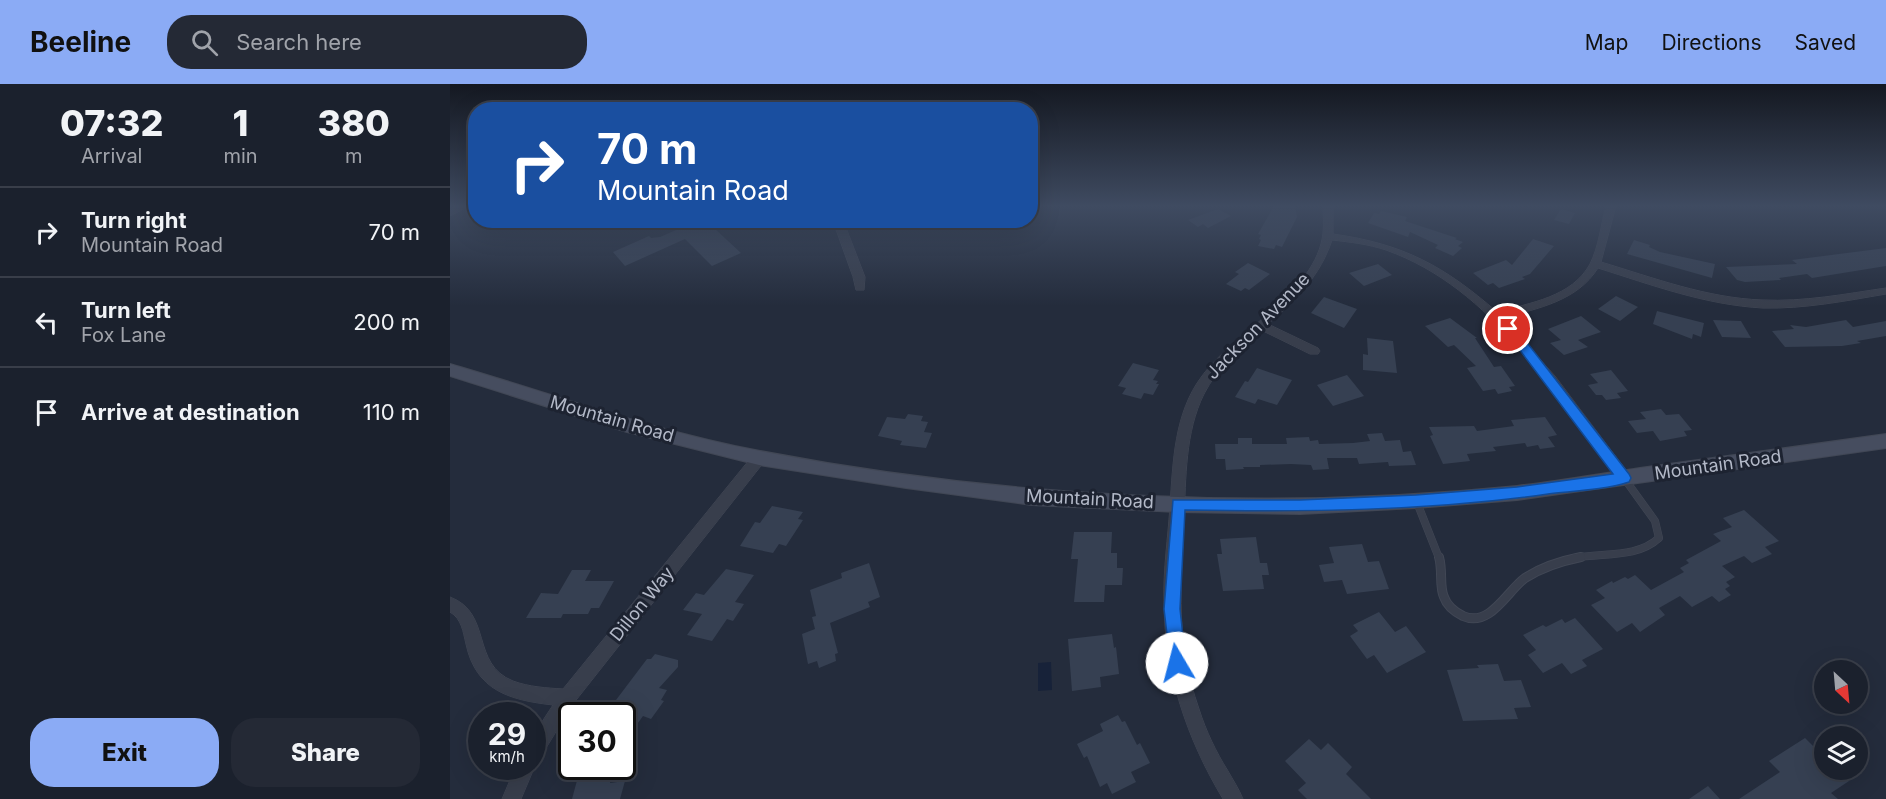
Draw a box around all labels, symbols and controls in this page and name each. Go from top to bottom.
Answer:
search box [167,15,587,69]
text: Beeline [30,25,131,59]
icon: search [188,26,221,59]
text: Search here [236,29,362,55]
text: Map [1585,30,1628,55]
text: Directions [1661,30,1762,55]
text: Saved [1795,30,1856,55]
text: 07:32 [60,101,163,145]
text: 1 [233,101,248,145]
text: 380 [318,101,390,145]
text: 70 m [597,123,697,174]
icon: right [498,126,576,204]
text: Arrival [81,144,142,168]
text: min [223,144,258,168]
text: m [345,144,363,168]
text: Mountain Road [597,174,789,207]
text: Turn right [81,207,187,233]
icon: right [30,216,63,249]
text: 70 m [369,219,420,245]
text: Mountain Road [81,233,223,257]
street label: Jackson Avenue [1202,268,1314,383]
text: Turn left [81,297,171,323]
pin [1482,303,1533,354]
icon: left [30,306,63,339]
text: 200 m [353,309,420,335]
icon: arrive [1491,312,1524,345]
text: Fox Lane [81,323,166,347]
street label: Mountain Road [548,391,677,446]
icon: arrive [30,396,63,429]
text: Arrive at destination [81,399,300,425]
text: 110 m [363,399,420,425]
street label: Mountain Road [1653,445,1783,484]
street label: Mountain Road [1026,485,1154,512]
street label: Dillon Way [605,562,678,645]
position arrow [1145,631,1209,695]
north arrow [1814,660,1868,714]
map controls [1814,660,1868,780]
speed limit sign: 30 [558,702,636,780]
text: 29 [488,716,526,752]
button: Exit [30,718,219,787]
button: Share [231,718,420,787]
button: layers [1814,726,1868,780]
text: km/h [489,747,525,766]

